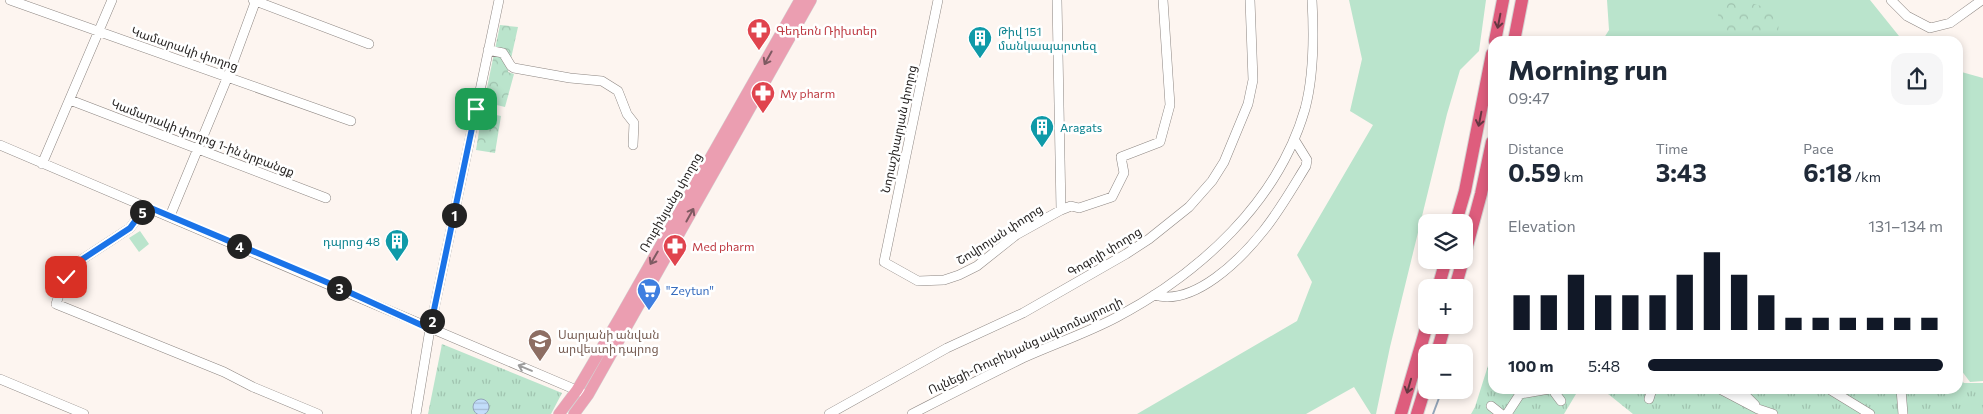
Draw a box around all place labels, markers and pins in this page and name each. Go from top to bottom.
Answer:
pharmacy icon: Գեդեոն Ռիխտեր [746,17,772,51]
place label: Գեդեոն Ռիխտեր [776,23,877,38]
place label: Թիվ 151 մանկապարտեզ [998,24,1097,53]
building icon: Թիվ 151 մանկապարտեզ [967,25,993,59]
pharmacy icon: My pharm [750,80,776,114]
place label: My pharm [780,86,835,100]
pin [455,88,497,130]
building icon: Aragats [1029,114,1055,148]
place label: Aragats [1060,120,1102,134]
pin: 5 [130,200,154,224]
pin: 1 [442,202,466,228]
building icon: դպրոց 48 [384,228,410,262]
pharmacy icon: Med pharm [662,233,688,267]
pin: 4 [226,234,252,258]
place label: դպրոց 48 [323,234,380,249]
place label: Med pharm [692,239,755,253]
pin [45,256,87,298]
pin: 3 [326,276,352,300]
supermarket icon: "Zeytun" [636,277,662,311]
place label: "Zeytun" [666,283,714,297]
pin: 2 [420,308,444,334]
place label: Սարյանի անվան արվեստի դպրոց [558,327,659,356]
school or university icon: Սարյանի անվան արվեստի դպրոց [527,328,553,362]

